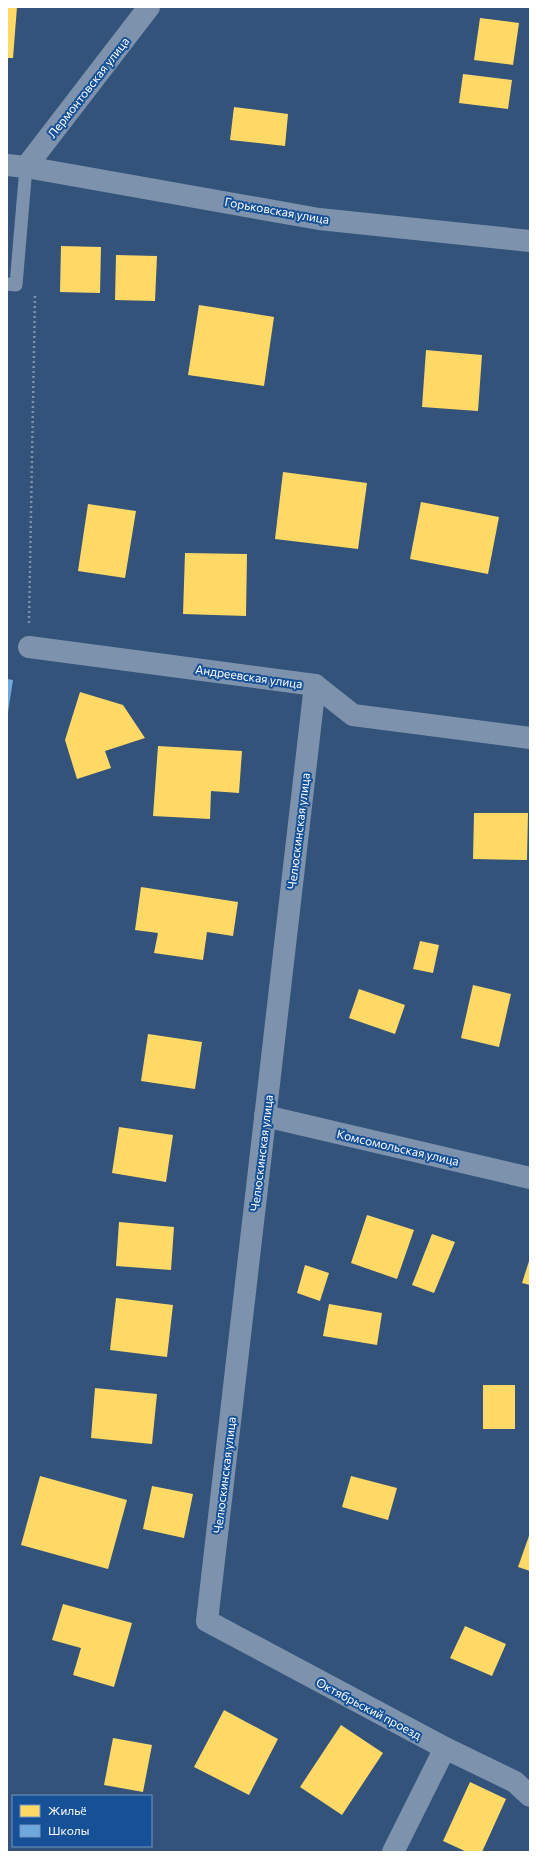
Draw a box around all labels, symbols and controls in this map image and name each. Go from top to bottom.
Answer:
street label: Лермонтовская улица [44,34,132,140]
street label: Горьковская улица [224,194,330,226]
street label: Андреевская улица [194,662,304,690]
street label: Челюскинская улица [284,772,312,890]
street label: Челюскинская улица [247,1094,275,1212]
street label: Комсомольская улица [336,1126,460,1168]
street label: Челюскинская улица [210,1416,238,1534]
street label: Октябрьский проезд [314,1674,424,1742]
legend [12,1795,152,1847]
text: Жильё [48,1803,87,1817]
text: Школы [48,1823,89,1837]

